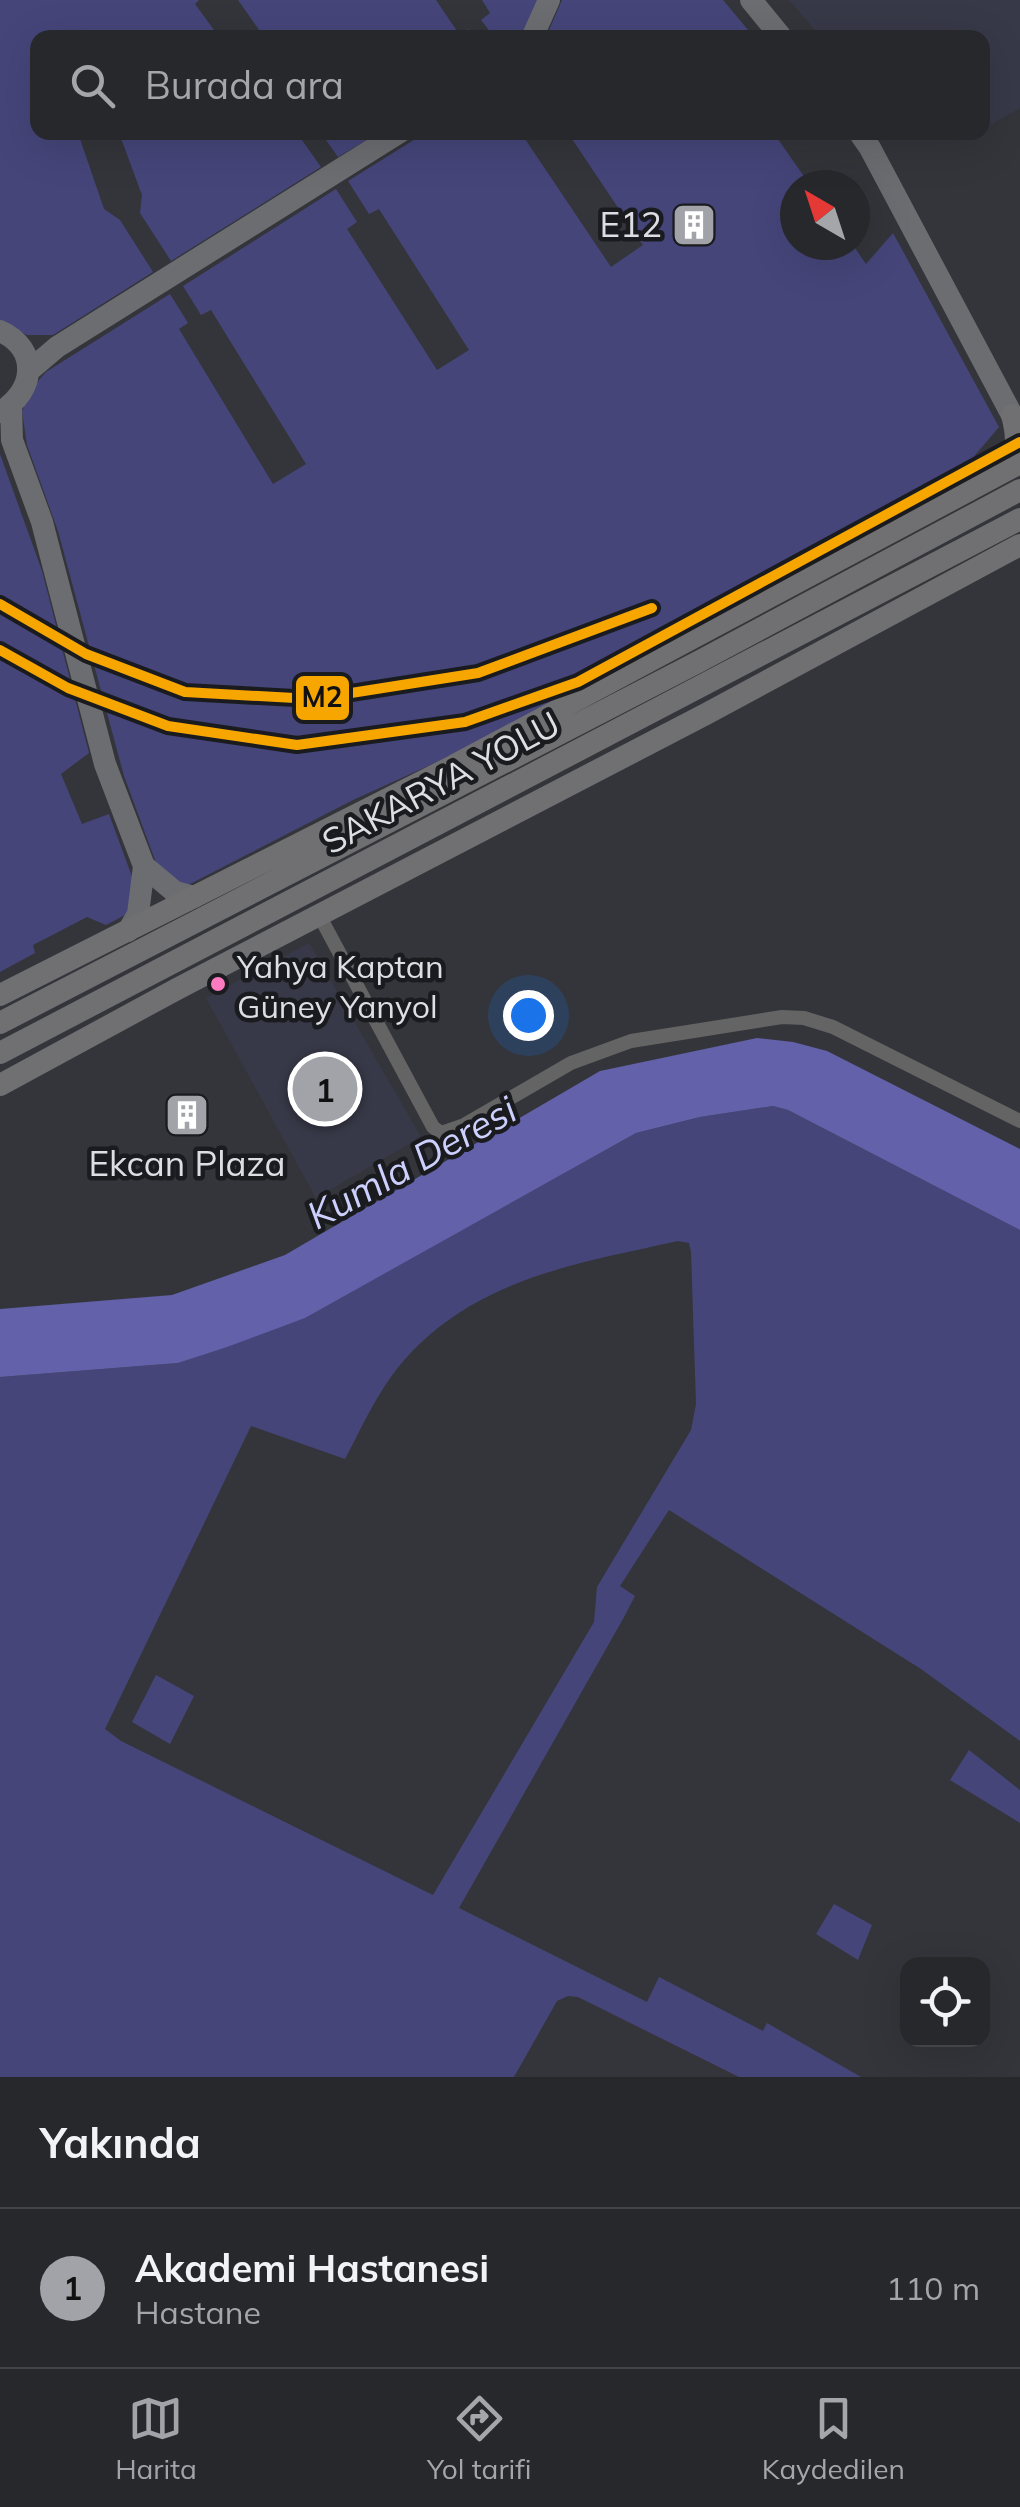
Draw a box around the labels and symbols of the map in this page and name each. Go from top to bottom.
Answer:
north arrow [780,170,870,260]
place label: E12 [599,202,662,246]
building icon: E12 [671,202,717,248]
line badge: M2 [294,674,351,722]
text: M2 [301,679,343,714]
street label: SAKARYA YOLU [314,701,567,863]
place label: Yahya Kaptan Güney Yanyol [236,946,444,1026]
marker: Yahya Kaptan Güney Yanyol [208,974,228,994]
your location [503,990,554,1041]
pin: 1 [292,1052,358,1126]
water label: Kumla Deresi [298,1085,525,1239]
building icon: Ekcan Plaza [164,1092,210,1138]
place label: Ekcan Plaza [88,1141,286,1185]

